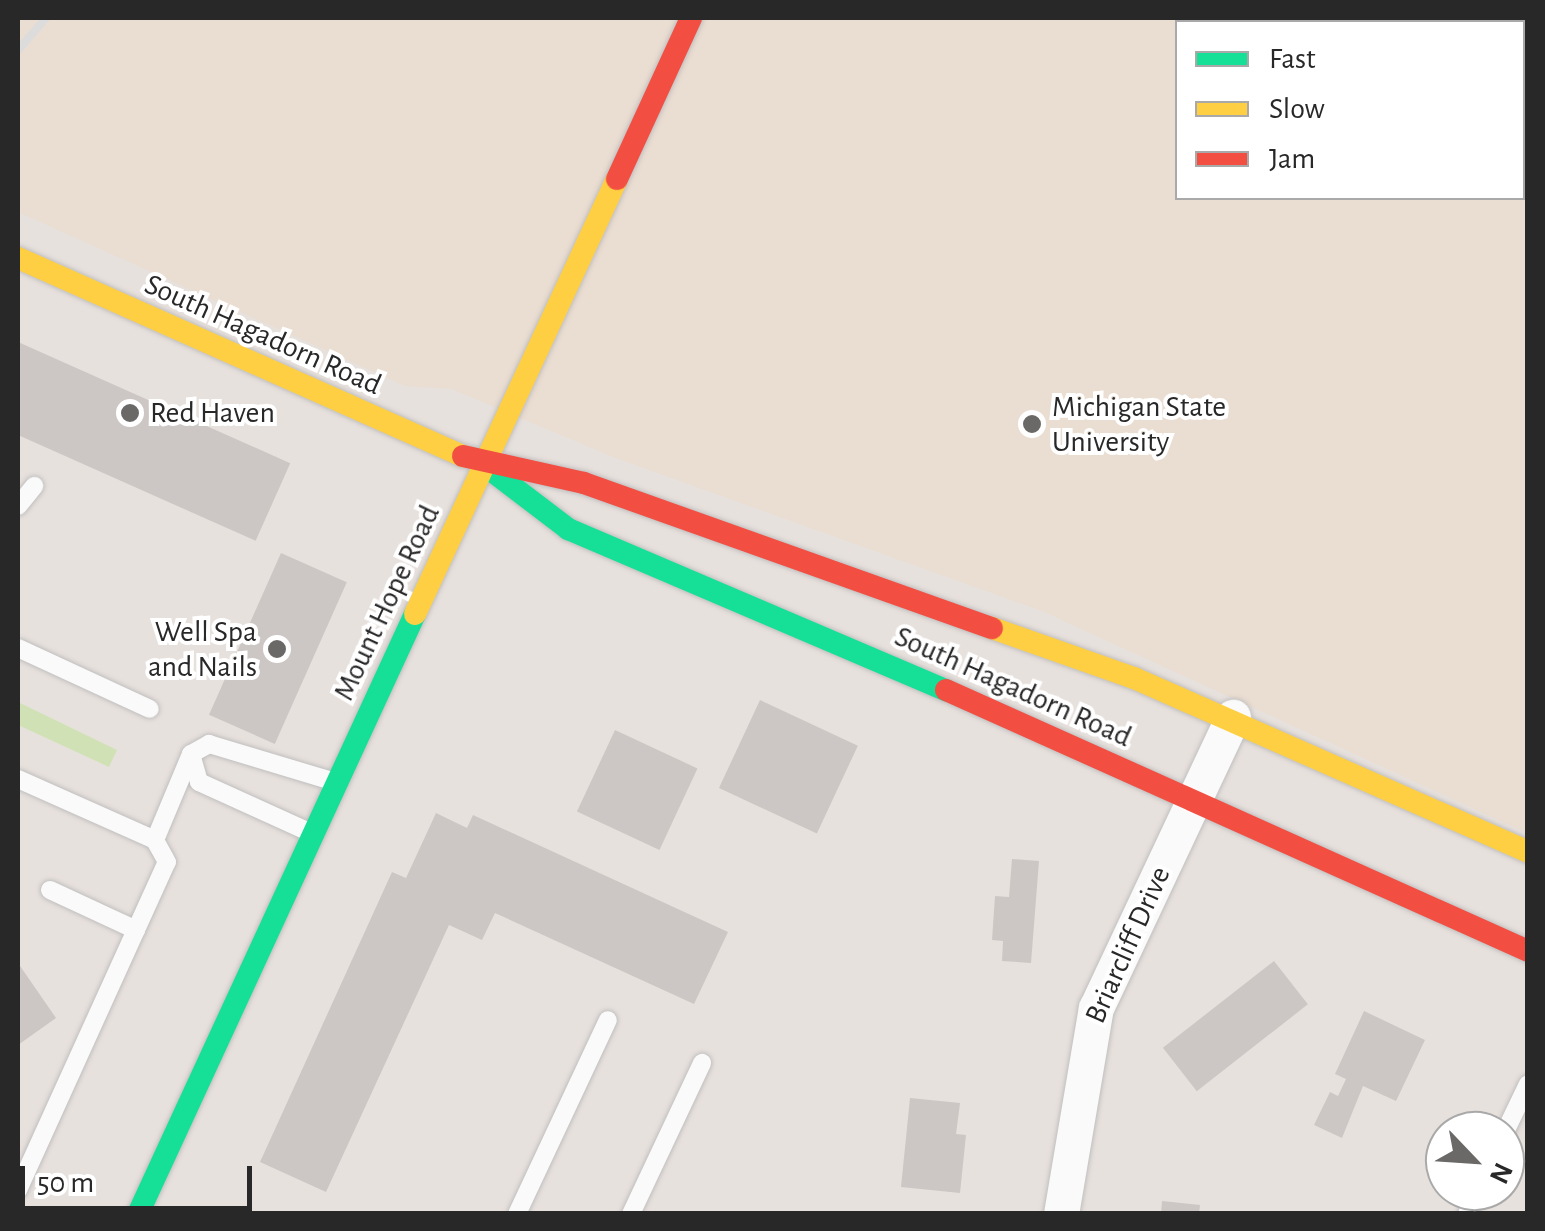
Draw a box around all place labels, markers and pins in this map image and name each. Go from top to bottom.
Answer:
place label: Michigan State University [1052,389,1226,460]
place label: Red Haven [150,395,275,431]
marker: Red Haven [119,402,141,424]
marker: Michigan State University [1021,413,1043,435]
place label: Well Spa and Nails [148,614,257,684]
marker: Well Spa and Nails [266,638,288,660]

